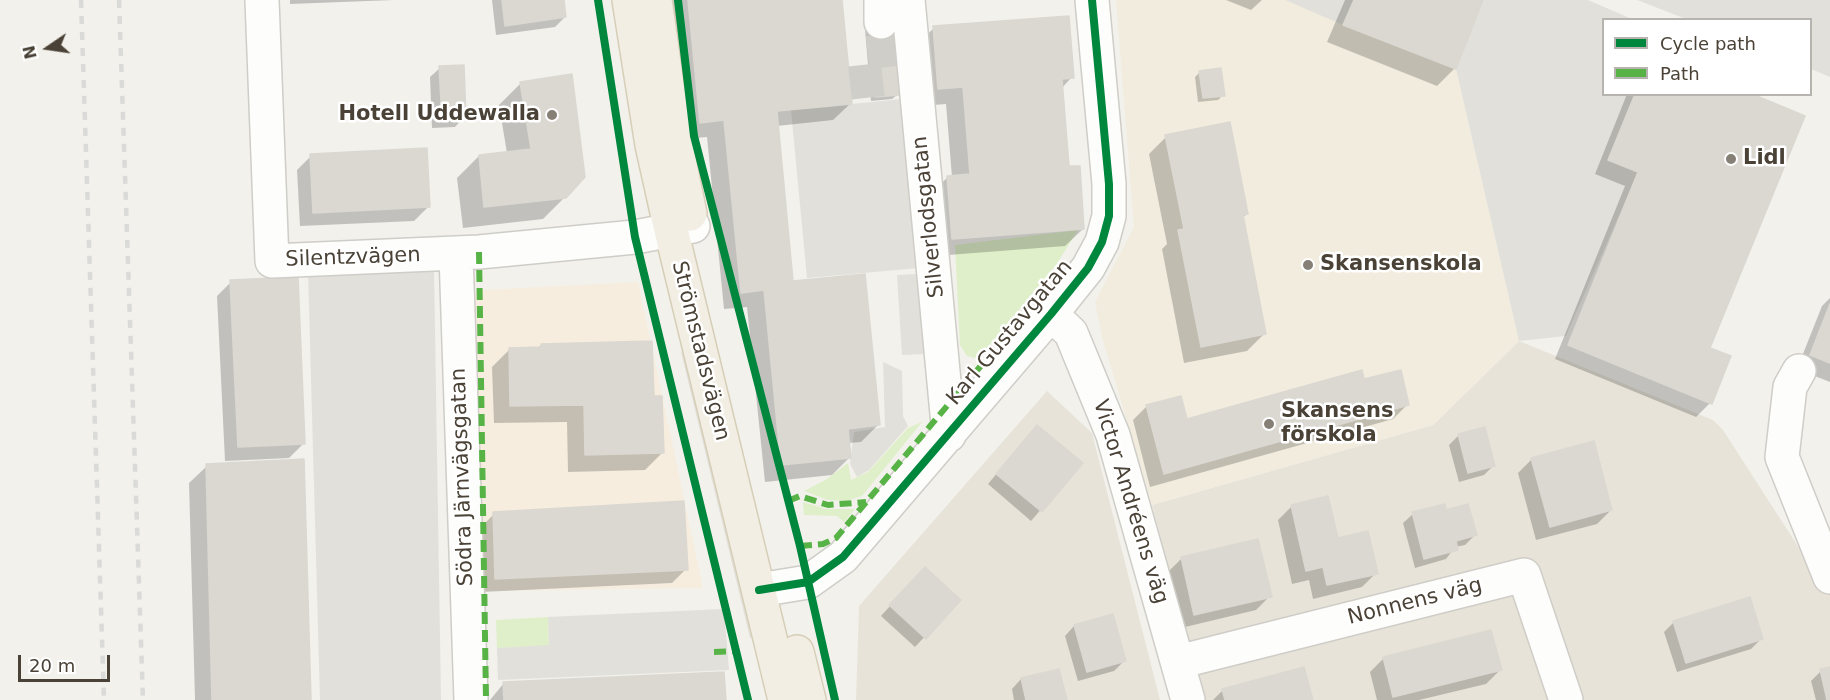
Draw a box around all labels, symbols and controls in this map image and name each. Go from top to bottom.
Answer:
north arrow [18,18,78,78]
legend [1602,18,1812,96]
text: Cycle path [1660,33,1756,54]
text: N [19,44,41,61]
text: Path [1660,63,1700,84]
place label: Hotell Uddewalla [339,102,540,128]
marker: Hotell Uddewalla [545,108,559,122]
street label: Silverlodsgatan [908,135,950,299]
place label: Lidl [1743,146,1786,172]
marker: Lidl [1724,152,1738,166]
street label: Silentzvägen [285,243,421,273]
place label: Skansenskola [1320,252,1482,278]
street label: Karl Gustavgatan [942,255,1078,411]
marker: Skansenskola [1301,258,1315,272]
street label: Strömstadsvägen [665,259,735,443]
street label: Södra Järnvägsgatan [447,367,479,587]
street label: Victor Andréens väg [1087,397,1173,607]
place label: Skansens förskola [1281,399,1393,449]
marker: Skansens förskola [1262,417,1276,431]
street label: Nonnens väg [1345,573,1485,631]
scale bar [21,643,112,681]
text: 20 m [29,655,75,676]

